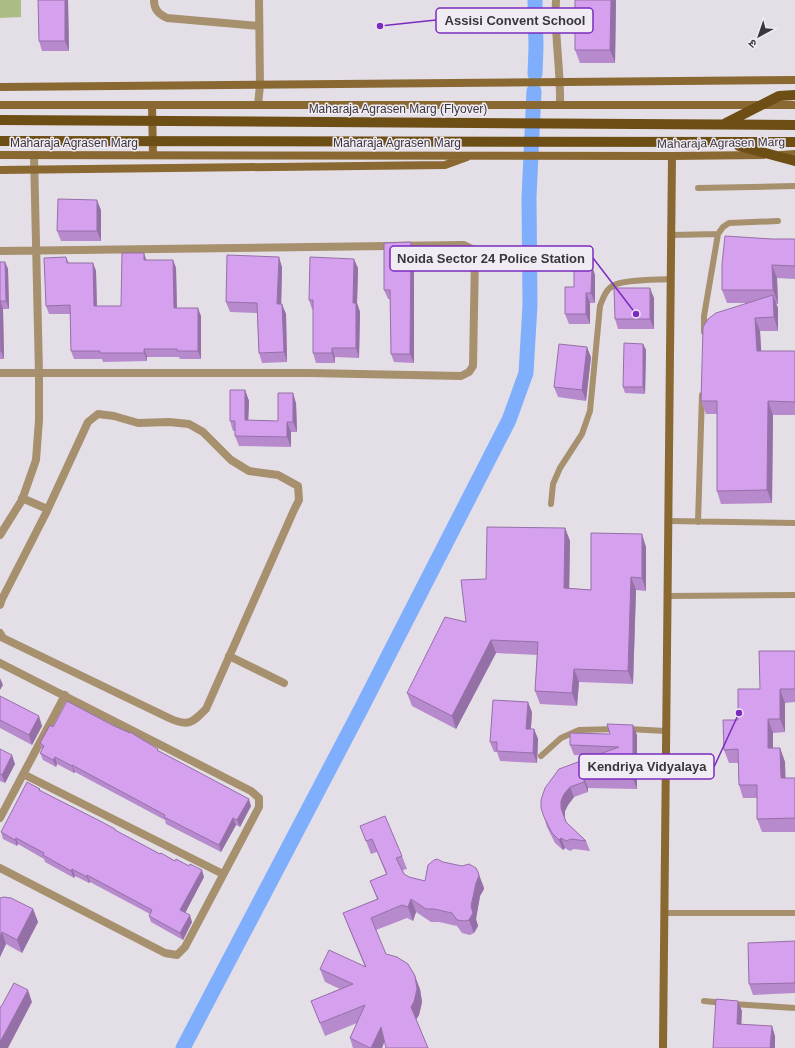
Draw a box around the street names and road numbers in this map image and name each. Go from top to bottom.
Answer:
street label: Maharaja Agrasen Marg (Flyover) [309,102,487,116]
street label: Maharaja Agrasen Marg [657,135,785,151]
street label: Maharaja Agrasen Marg [10,136,138,150]
street label: Maharaja Agrasen Marg [333,136,461,150]

